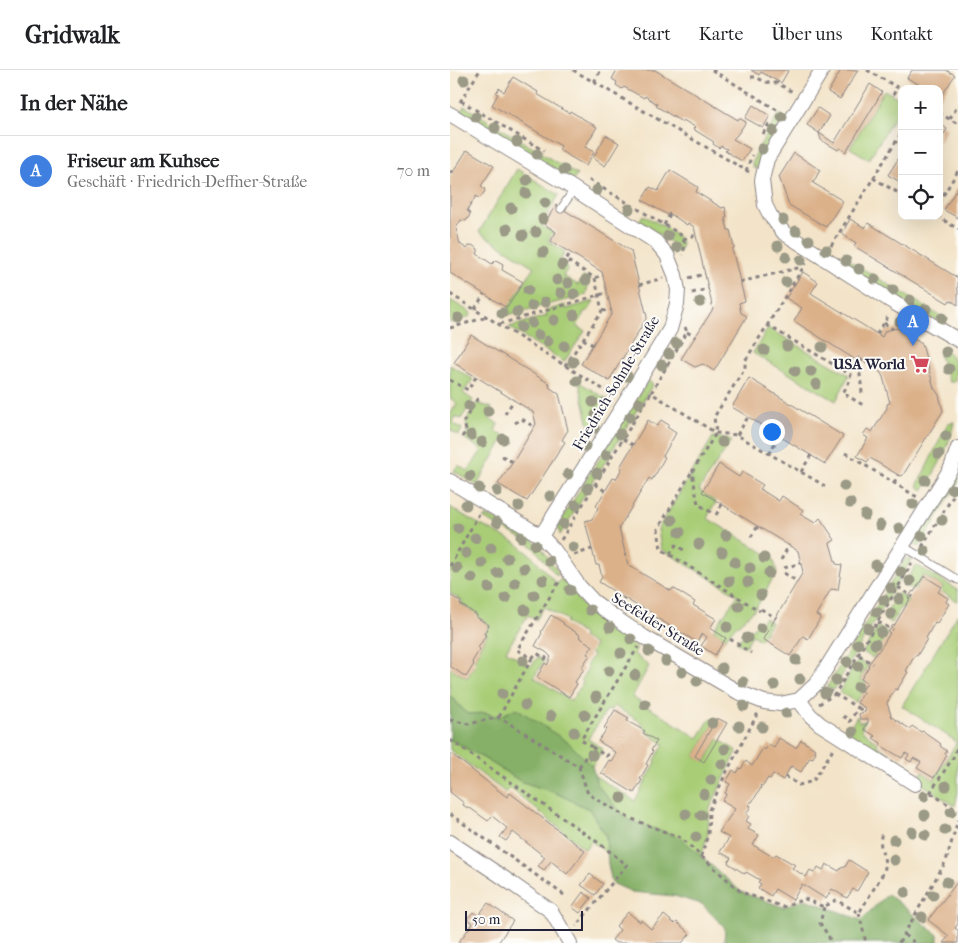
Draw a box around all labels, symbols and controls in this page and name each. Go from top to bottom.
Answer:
text: Gridwalk [25,21,120,49]
text: Start [632,24,671,45]
text: Karte [699,24,743,45]
text: Über uns [771,24,842,45]
text: Kontakt [870,24,933,45]
map controls [898,85,943,220]
button: + [898,85,943,130]
text: In der Nähe [20,91,128,115]
button: − [898,130,943,175]
text: Friseur am Kuhsee [67,150,219,172]
text: A [31,161,41,180]
text: 70 m [397,161,430,180]
text: Geschäft · Friedrich-Deffner-Straße [67,172,307,191]
button: locate [898,175,943,220]
pin: A [897,305,929,346]
street label: Friedrich-Sohnle-Straße [569,312,664,454]
supermarket icon: USA World [909,353,931,375]
place label: USA World [832,355,906,373]
your location [759,419,785,445]
street label: Seefelder Straße [608,588,708,660]
scale bar [465,908,582,931]
text: 50 m [472,911,500,928]

